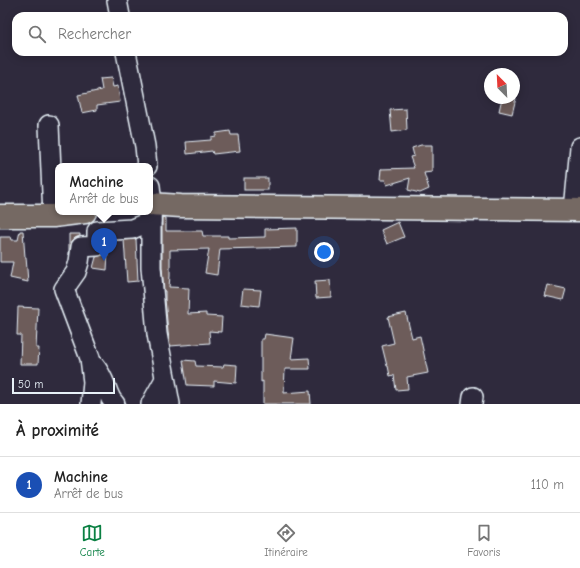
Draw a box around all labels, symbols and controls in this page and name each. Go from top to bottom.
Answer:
search box [12,12,568,56]
icon: search [26,23,48,45]
text: Rechercher [58,25,131,43]
north arrow [484,68,520,104]
popup [55,163,153,215]
text: Machine [70,173,123,191]
text: Arrêt de bus [70,191,138,206]
pin: 1 [91,228,117,261]
your location [314,242,334,262]
scale bar [12,376,115,395]
text: 50 m [18,378,43,391]
text: À proximité [16,421,99,440]
text: Machine [54,468,108,486]
text: 1 [26,477,32,492]
text: 110 m [531,477,564,492]
text: Arrêt de bus [54,486,123,501]
tab: Carte [80,522,105,559]
tab: Itinéraire [264,522,308,559]
tab: Favoris [467,522,500,559]

